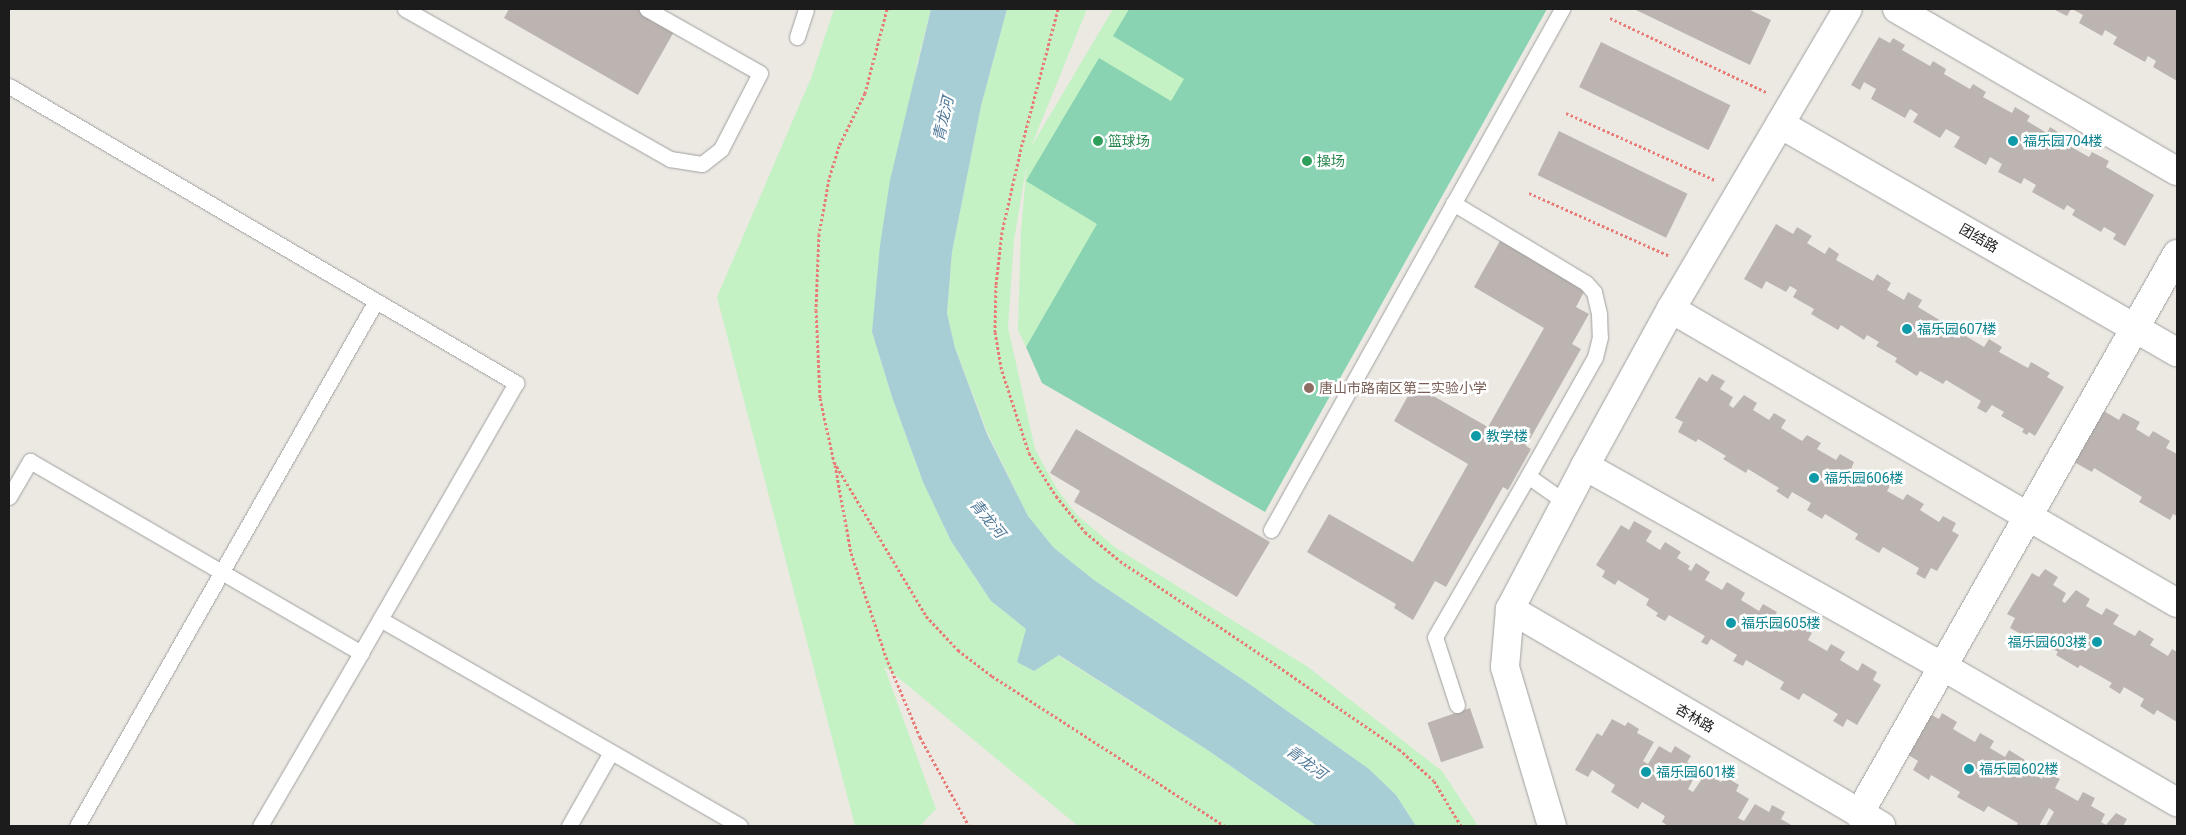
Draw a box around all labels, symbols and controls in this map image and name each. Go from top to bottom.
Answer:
water label: 青龙河 [930,95,958,143]
place label: 篮球场 [1108,133,1150,149]
place label: 福乐园704楼 [2023,133,2103,149]
marker: 篮球场 [1092,135,1104,147]
marker: 福乐园704楼 [2007,135,2019,147]
place label: 操场 [1317,153,1345,169]
marker: 操场 [1301,155,1313,167]
street label: 团结路 [1957,220,2001,256]
place label: 福乐园607楼 [1917,321,1997,337]
marker: 福乐园607楼 [1901,323,1913,335]
place label: 唐山市路南区第二实验小学 [1319,380,1487,396]
marker: 唐山市路南区第二实验小学 [1303,382,1315,394]
place label: 教学楼 [1486,428,1528,444]
marker: 教学楼 [1470,430,1482,442]
place label: 福乐园606楼 [1824,470,1904,486]
marker: 福乐园606楼 [1808,472,1820,484]
water label: 青龙河 [966,496,1008,542]
place label: 福乐园605楼 [1741,615,1821,631]
marker: 福乐园605楼 [1725,617,1737,629]
place label: 福乐园603楼 [2007,634,2087,650]
marker: 福乐园603楼 [2091,636,2103,648]
street label: 杏林路 [1673,700,1717,736]
water label: 青龙河 [1283,742,1329,784]
place label: 福乐园602楼 [1979,761,2059,777]
marker: 福乐园602楼 [1963,763,1975,775]
place label: 福乐园601楼 [1656,764,1736,780]
marker: 福乐园601楼 [1640,766,1652,778]

